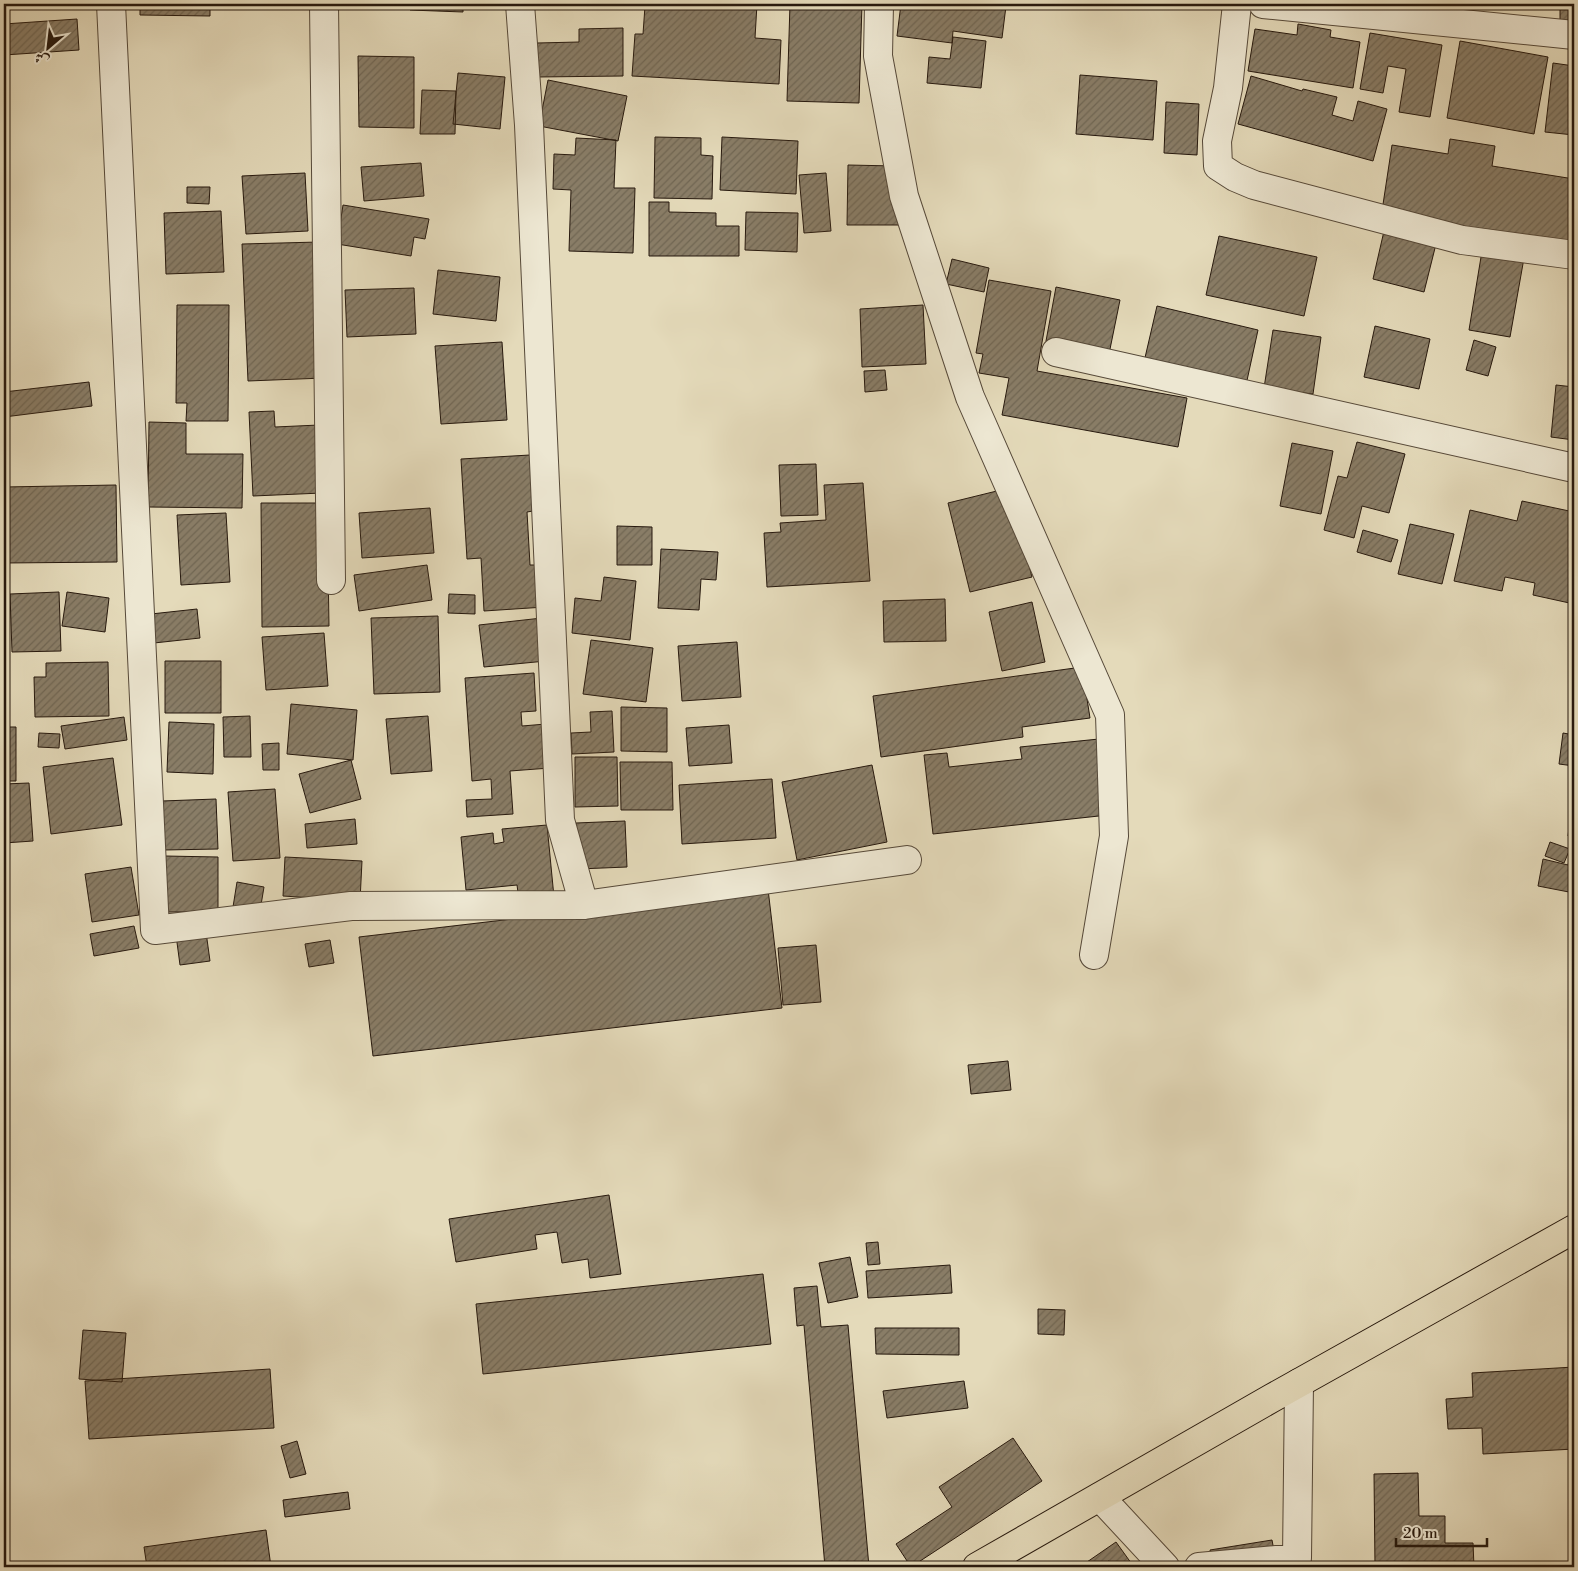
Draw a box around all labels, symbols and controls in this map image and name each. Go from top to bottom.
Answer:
north arrow [22,22,72,72]
text: ش [32,47,53,70]
scale bar [1396,1516,1487,1548]
text: 20 m [1403,1524,1438,1543]

